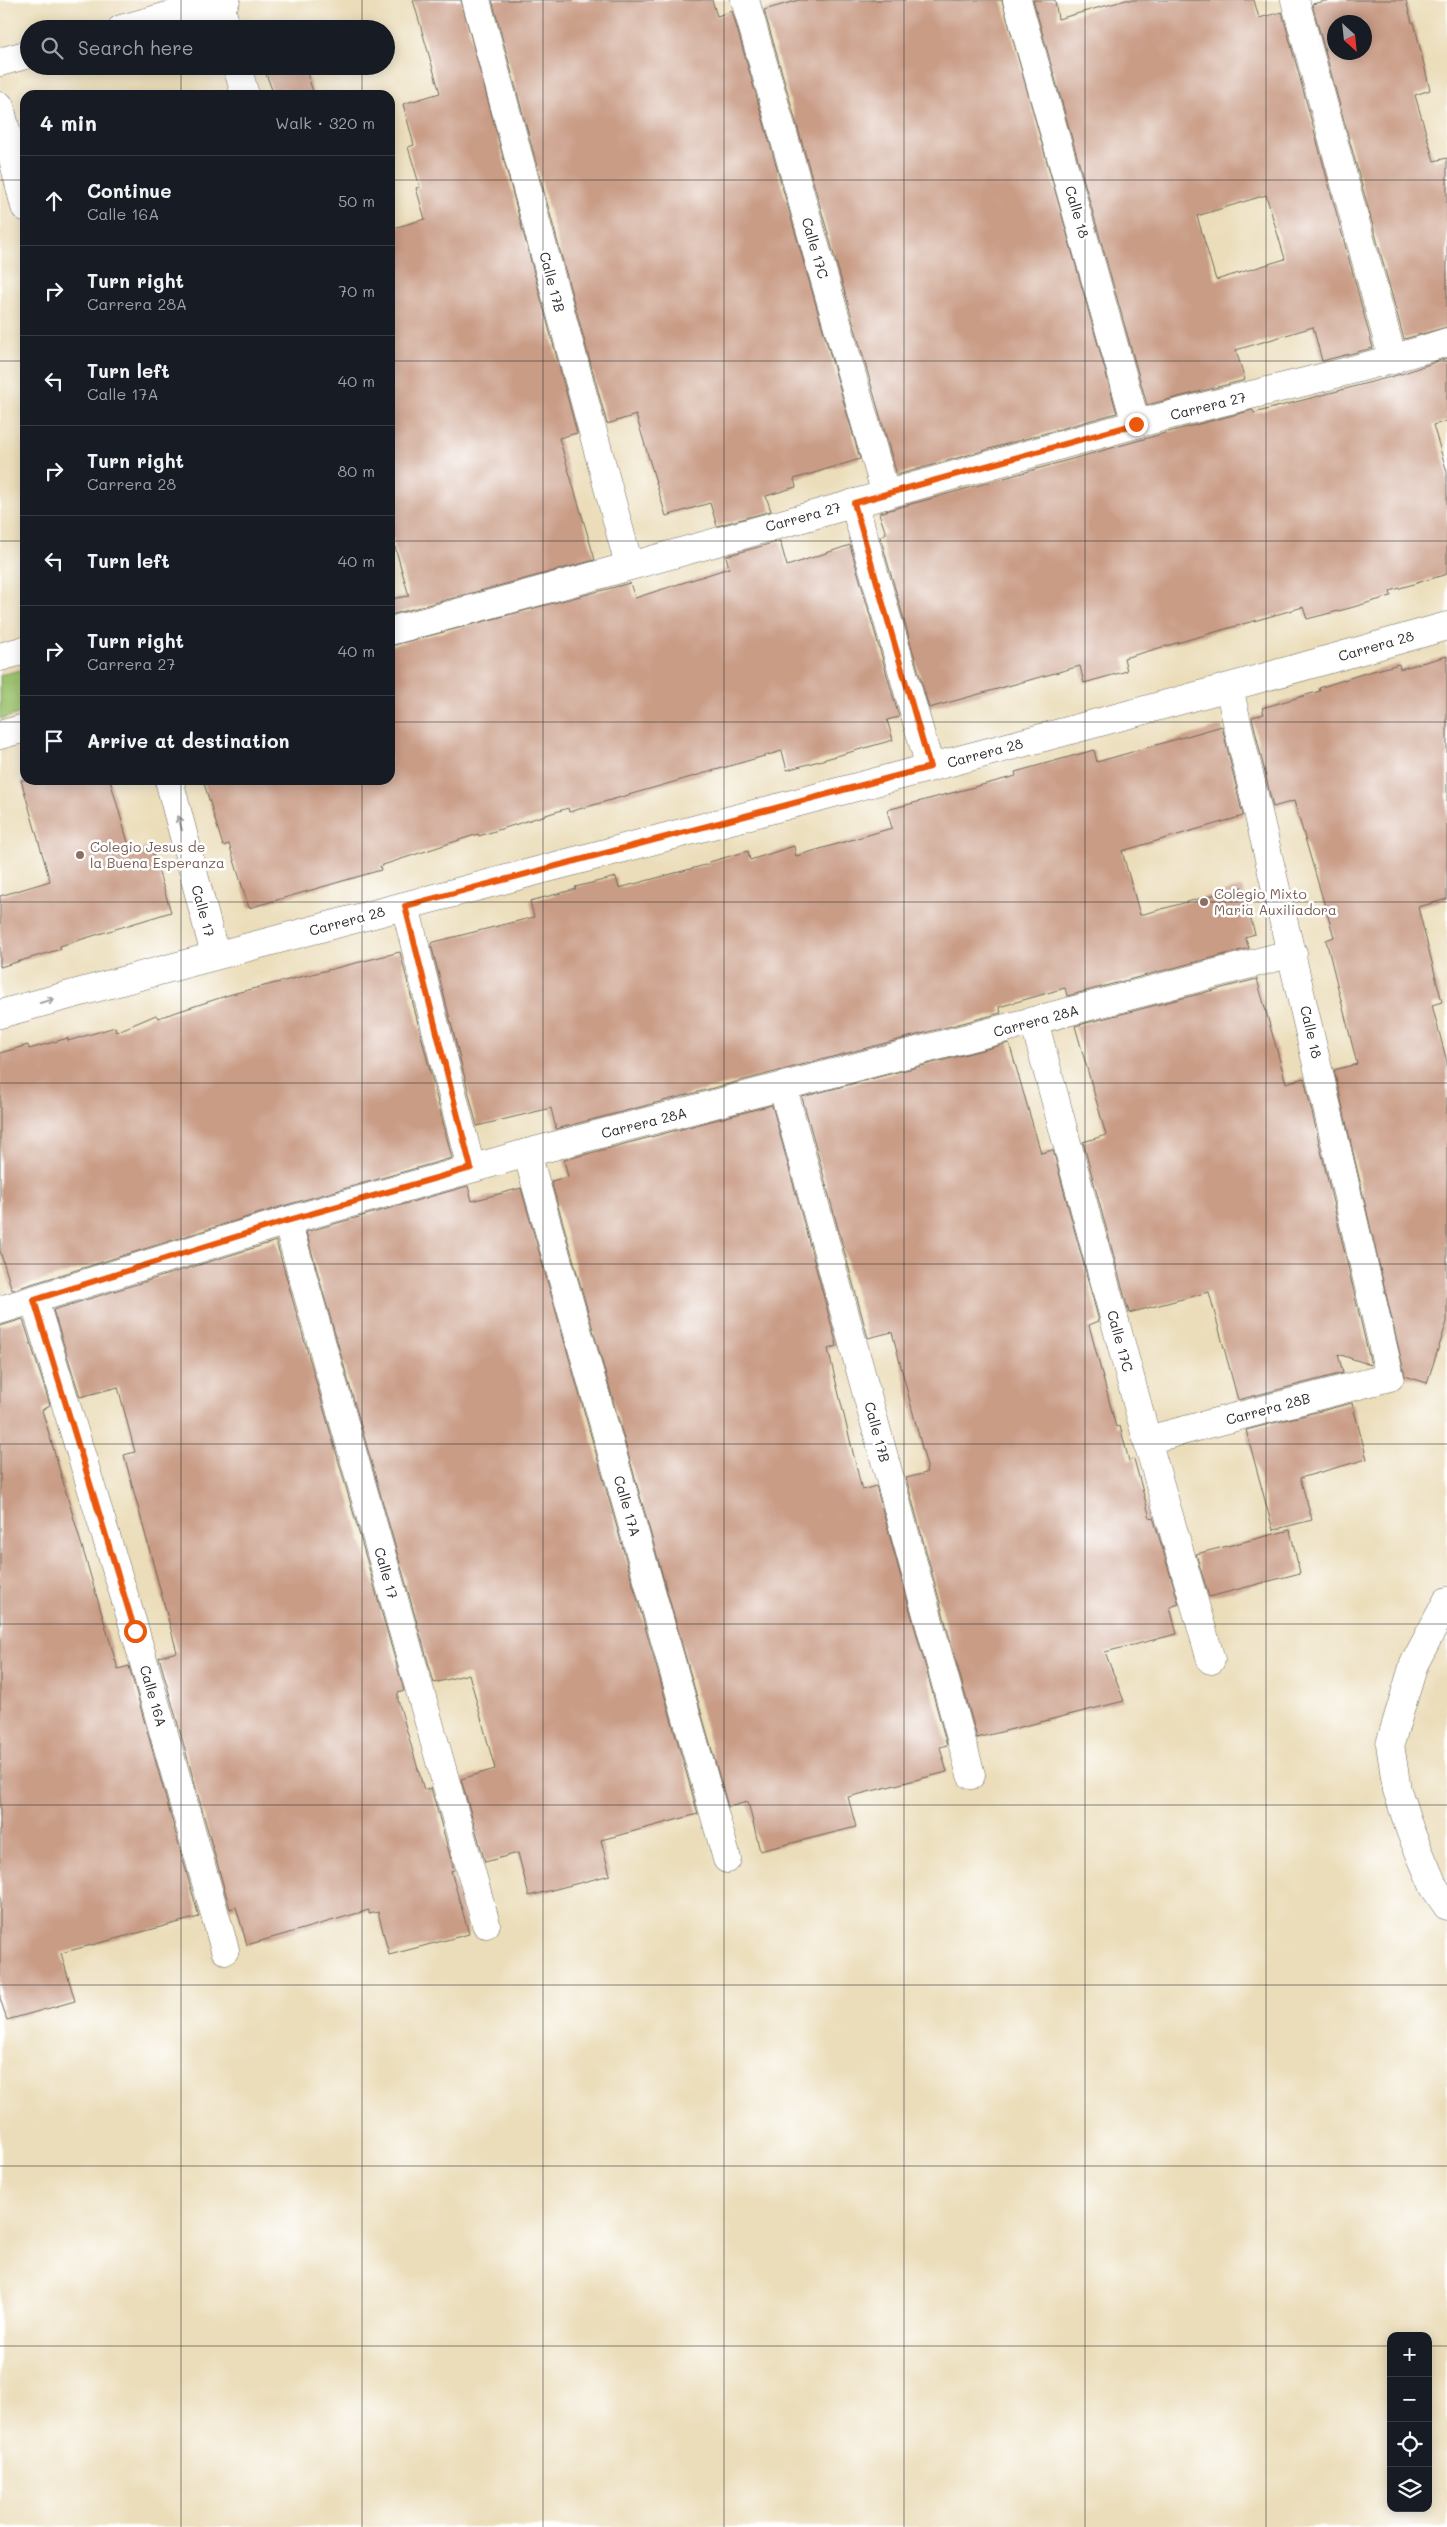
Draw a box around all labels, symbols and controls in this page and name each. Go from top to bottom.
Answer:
north arrow [1327,15,1372,60]
search box [20,20,395,75]
icon: search [38,34,66,62]
text: Search here [78,35,194,60]
text: 4 min [40,109,97,136]
text: Walk · 320 m [275,112,375,133]
text: Continue [87,178,172,203]
street label: Calle 18 [1061,183,1094,240]
icon: ahead [40,187,68,215]
text: 50 m [338,190,375,211]
text: Calle 16A [87,203,159,224]
street label: Calle 17C [798,215,833,281]
street label: Calle 17B [535,250,570,314]
text: Turn right [87,268,184,293]
icon: right [40,277,68,305]
text: 70 m [338,280,375,301]
text: Carrera 28A [87,293,187,314]
text: Turn left [87,358,170,383]
icon: left [40,367,68,395]
text: 40 m [338,370,375,391]
text: Calle 17A [87,383,159,404]
street label: Carrera 27 [1168,387,1248,424]
route end [1125,413,1148,436]
text: Turn right [87,448,184,473]
icon: right [40,457,68,485]
text: 80 m [338,460,375,481]
text: Carrera 28 [87,473,176,494]
street label: Carrera 27 [763,497,843,536]
icon: left [40,547,68,575]
text: Turn left [87,548,170,573]
text: 40 m [338,550,375,571]
street label: Carrera 28 [1336,626,1416,665]
text: Turn right [87,628,184,653]
icon: right [40,637,68,665]
text: 40 m [338,640,375,661]
text: Carrera 27 [87,653,175,674]
icon: arrive [40,727,68,755]
text: Arrive at destination [87,728,290,753]
street label: Carrera 28 [945,733,1025,772]
one-way arrow [175,816,185,832]
place label: Colegio Jesus de la Buena Esperanza [90,837,225,872]
marker: Colegio Jesus de la Buena Esperanza [74,849,86,861]
street label: Calle 17 [187,883,220,939]
place label: Colegio Mixto Maria Auxiliadora [1214,884,1337,919]
marker: Colegio Mixto Maria Auxiliadora [1198,896,1210,908]
street label: Carrera 28 [307,901,387,940]
one-way arrow [39,996,55,1006]
street label: Carrera 28A [991,1000,1081,1041]
street label: Calle 18 [1296,1004,1327,1060]
street label: Carrera 28A [599,1103,689,1142]
street label: Calle 17C [1103,1308,1138,1374]
street label: Carrera 28B [1224,1388,1312,1429]
street label: Calle 17B [860,1400,895,1464]
street label: Calle 17A [610,1473,645,1539]
street label: Calle 17 [370,1545,403,1601]
route start [124,1620,147,1643]
street label: Calle 16A [136,1663,171,1729]
map controls [1387,2332,1432,2512]
button: + [1387,2332,1432,2377]
button: − [1387,2377,1432,2422]
button: locate [1387,2422,1432,2467]
button: layers [1387,2467,1432,2512]

